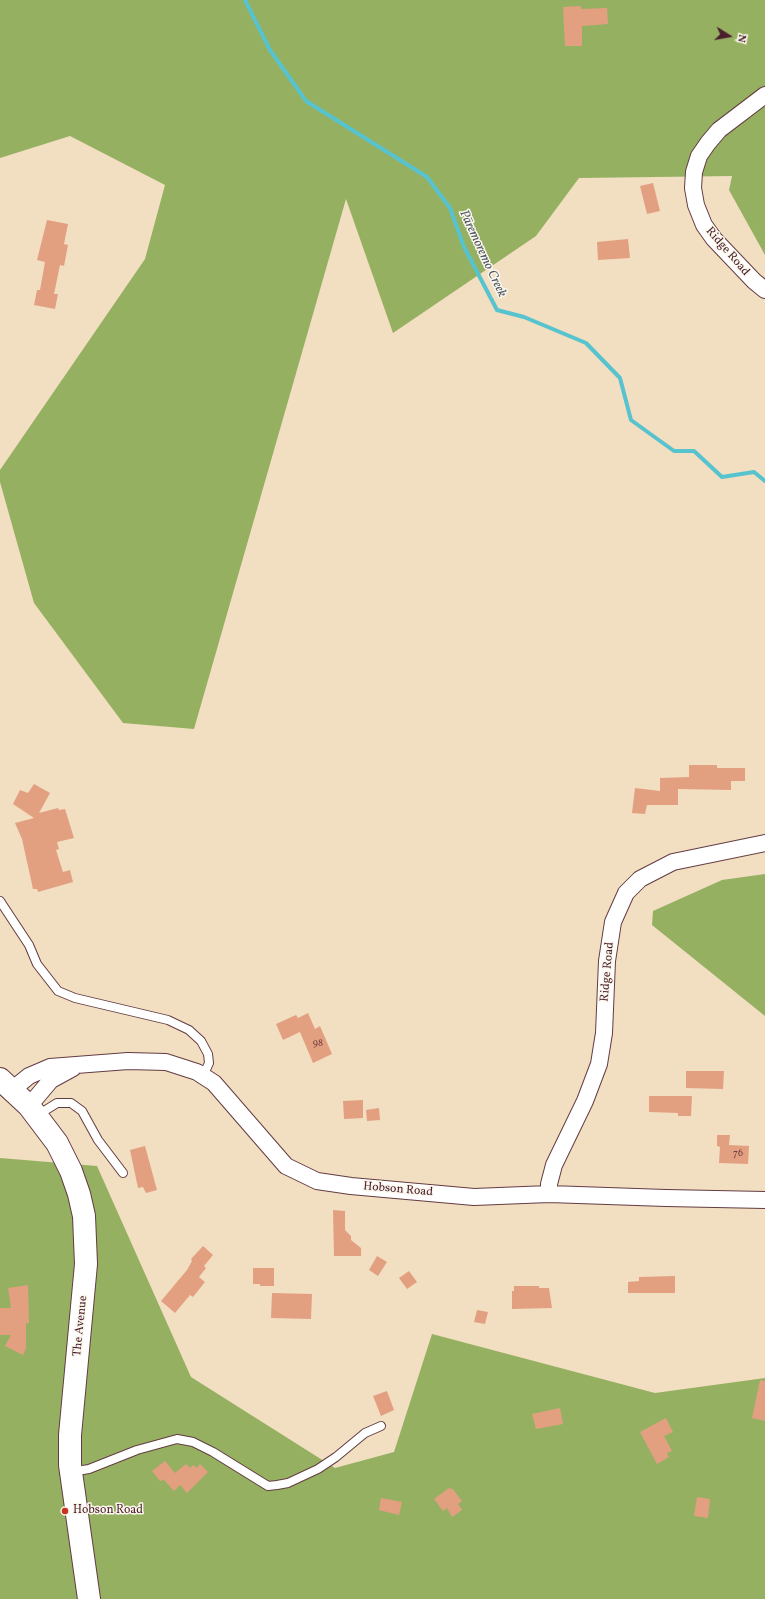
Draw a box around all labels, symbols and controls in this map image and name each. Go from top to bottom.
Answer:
north arrow [709,16,749,56]
text: N [733,33,749,44]
water label: Pāremoremo Creek [455,208,509,300]
street label: Ridge Road [702,225,752,279]
street label: Ridge Road [598,942,618,1002]
house number: 98 [313,1038,323,1050]
house number: 76 [733,1148,743,1160]
street label: Hobson Road [362,1180,434,1200]
street label: The Avenue [71,1295,91,1357]
place label: Hobson Road [73,1504,143,1518]
marker: Hobson Road [60,1506,70,1516]

